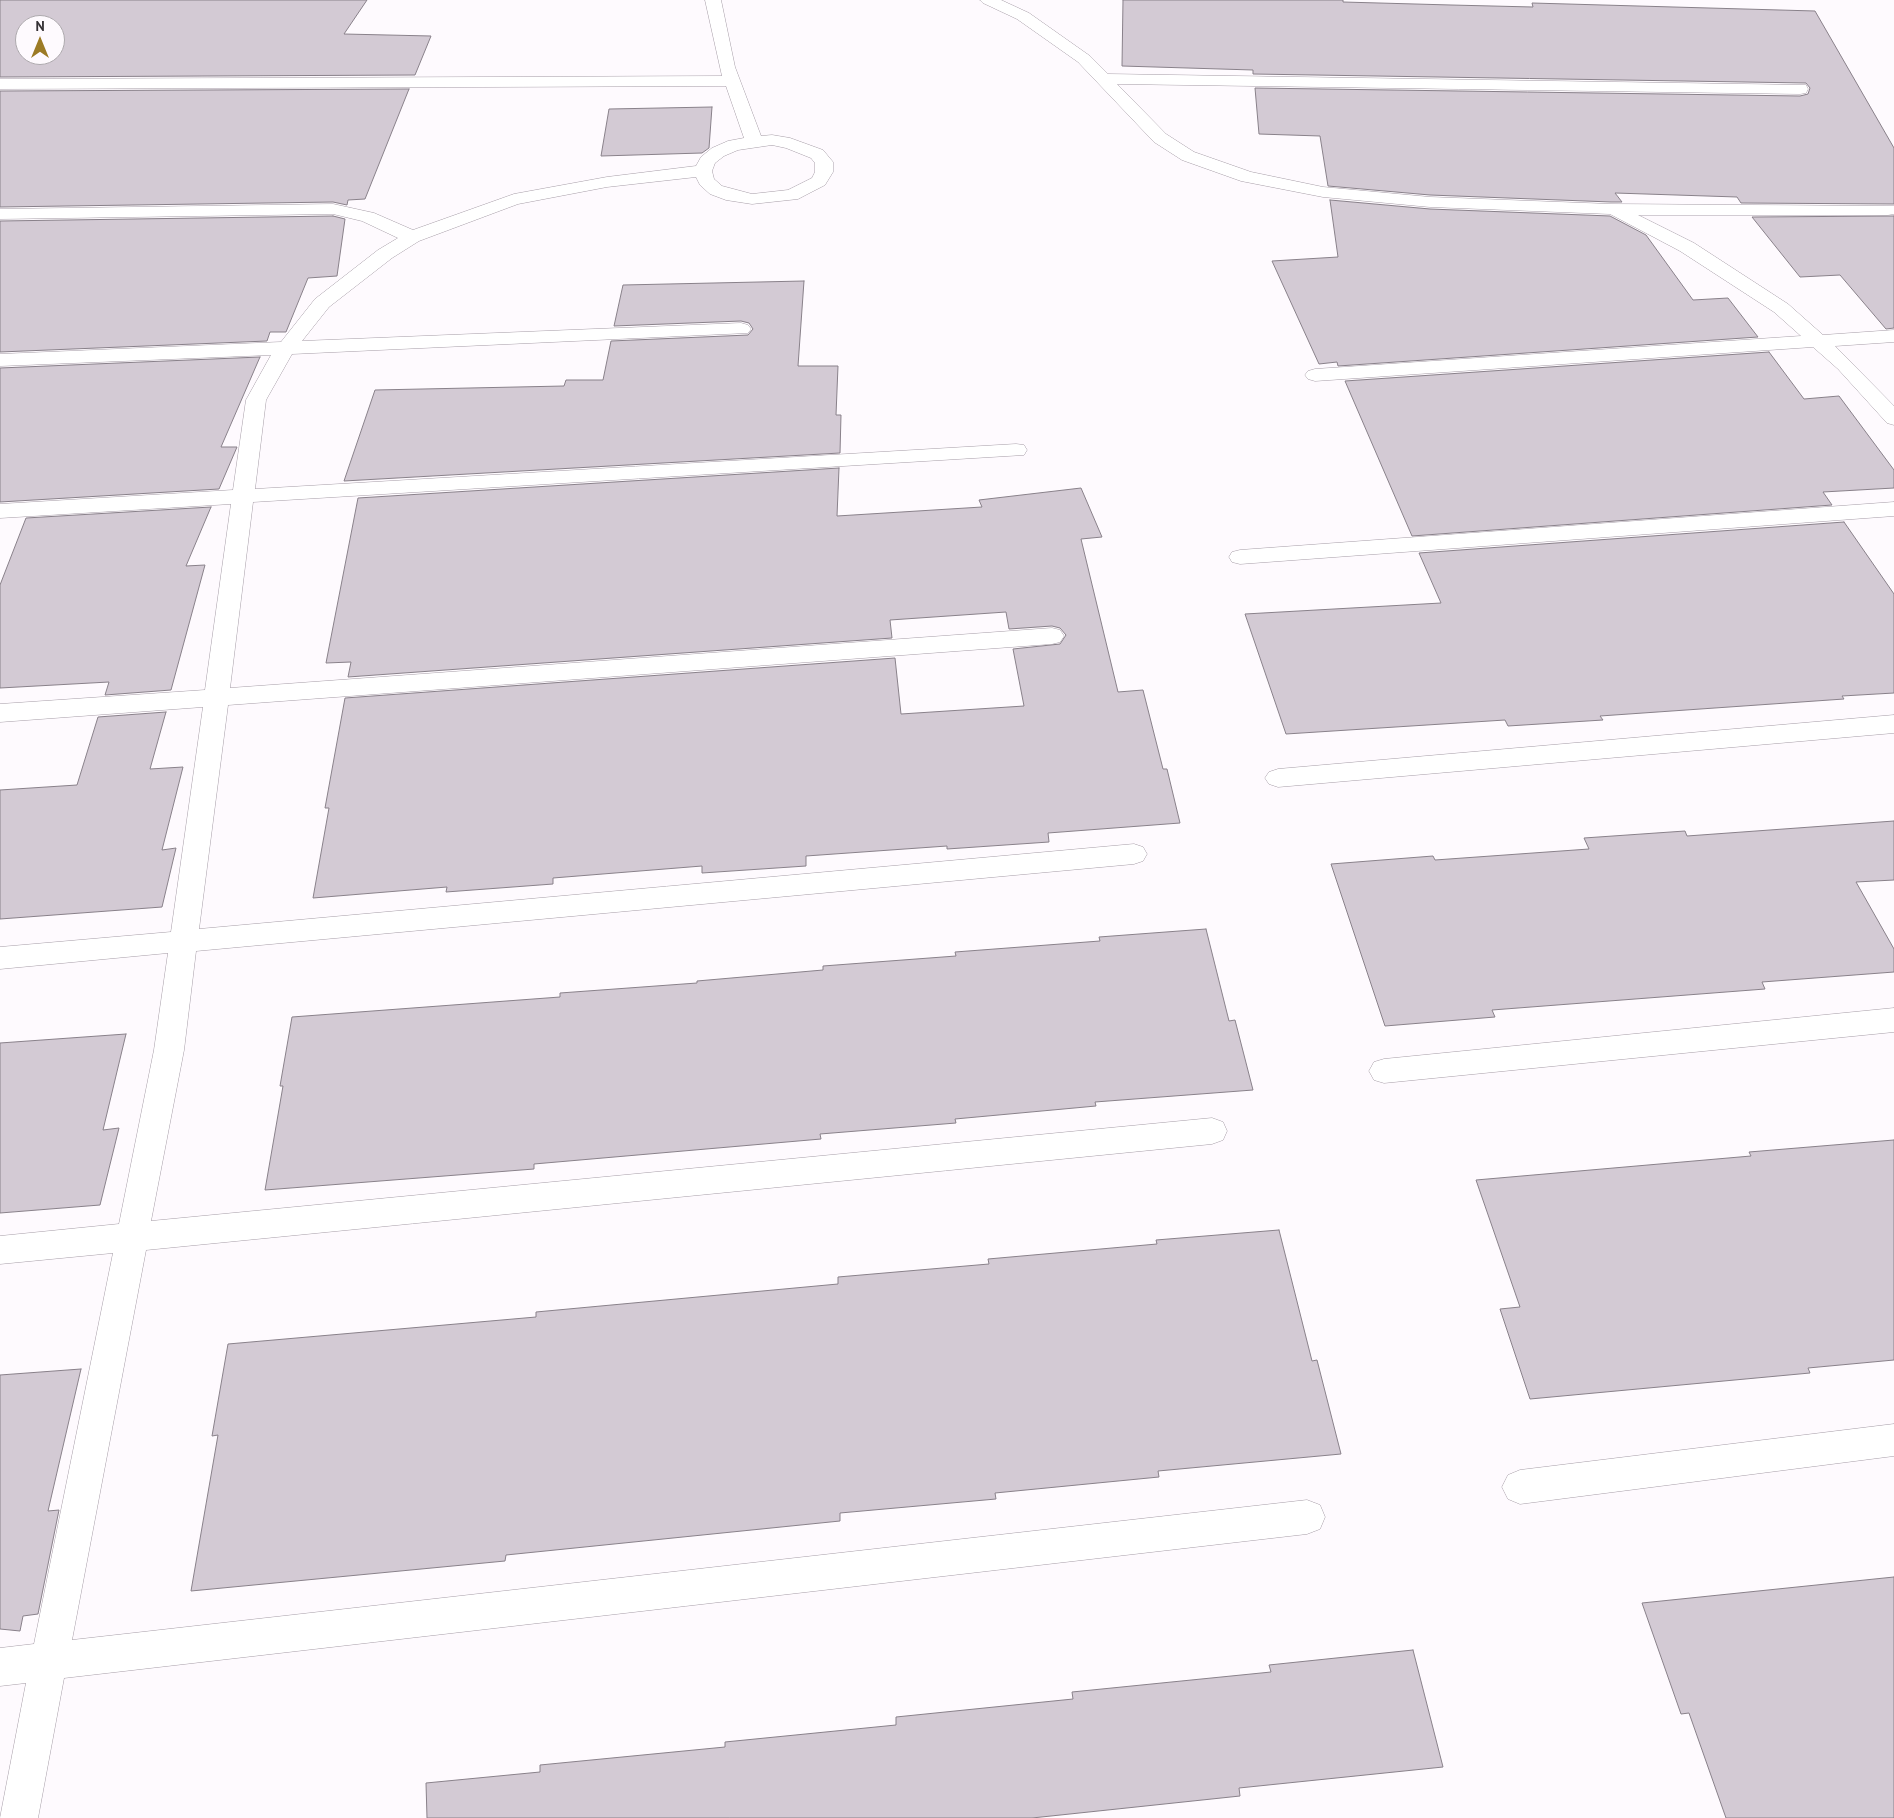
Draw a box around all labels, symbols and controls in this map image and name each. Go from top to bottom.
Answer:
north arrow [15,15,65,65]
text: N [35,17,45,35]

